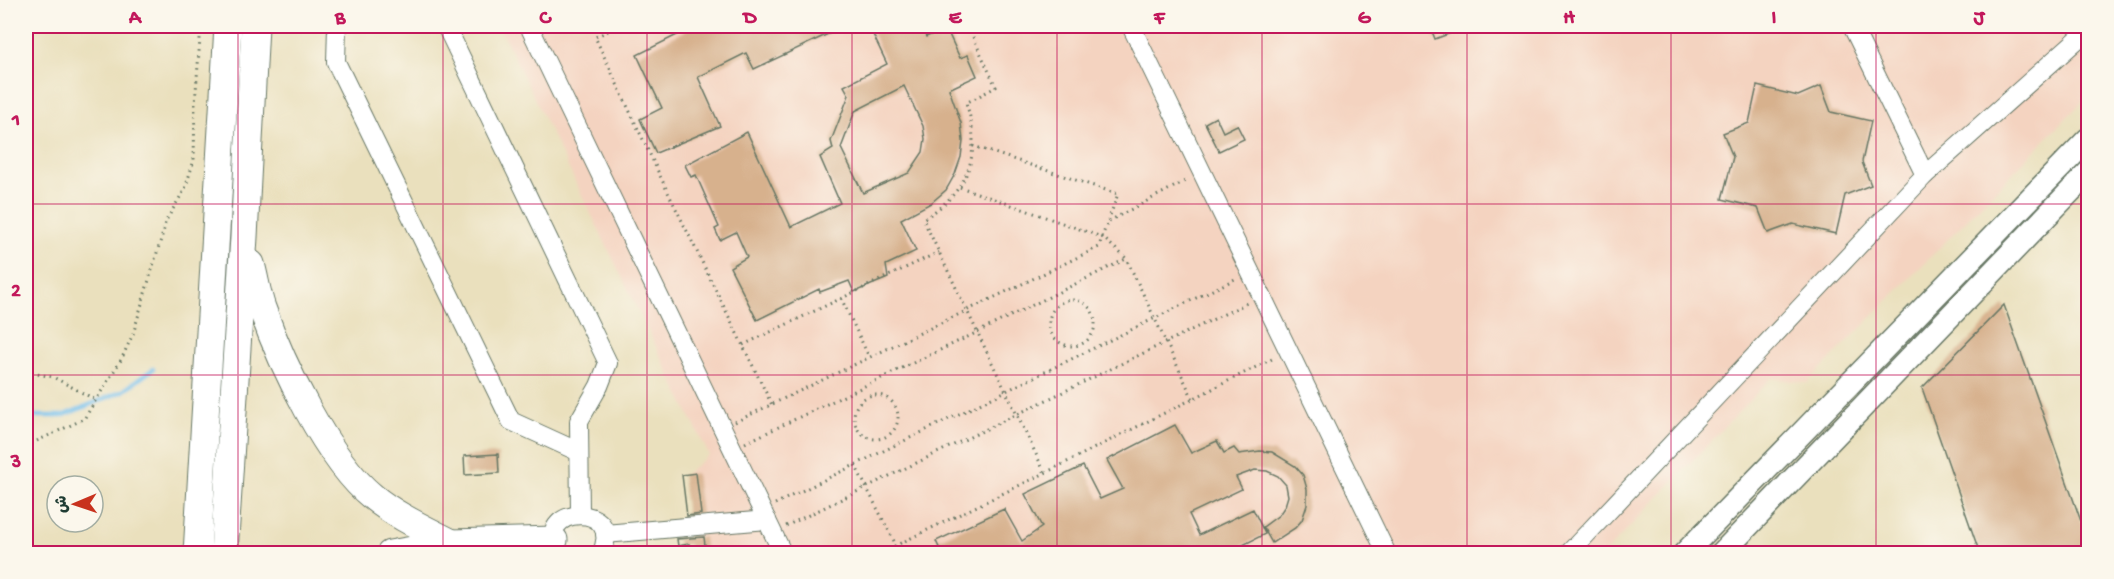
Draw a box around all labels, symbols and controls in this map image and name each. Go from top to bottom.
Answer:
text: A [128,8,143,31]
text: B [334,8,346,31]
text: C [539,8,553,31]
text: D [741,8,757,31]
text: E [949,8,963,31]
text: F [1153,8,1166,31]
text: G [1358,8,1372,31]
text: H [1563,8,1575,31]
text: I [1772,8,1777,31]
text: J [1973,8,1986,31]
text: 1 [11,110,20,133]
text: 2 [11,281,21,304]
text: 3 [10,452,21,475]
north arrow [45,474,105,534]
text: ش [54,495,73,514]

